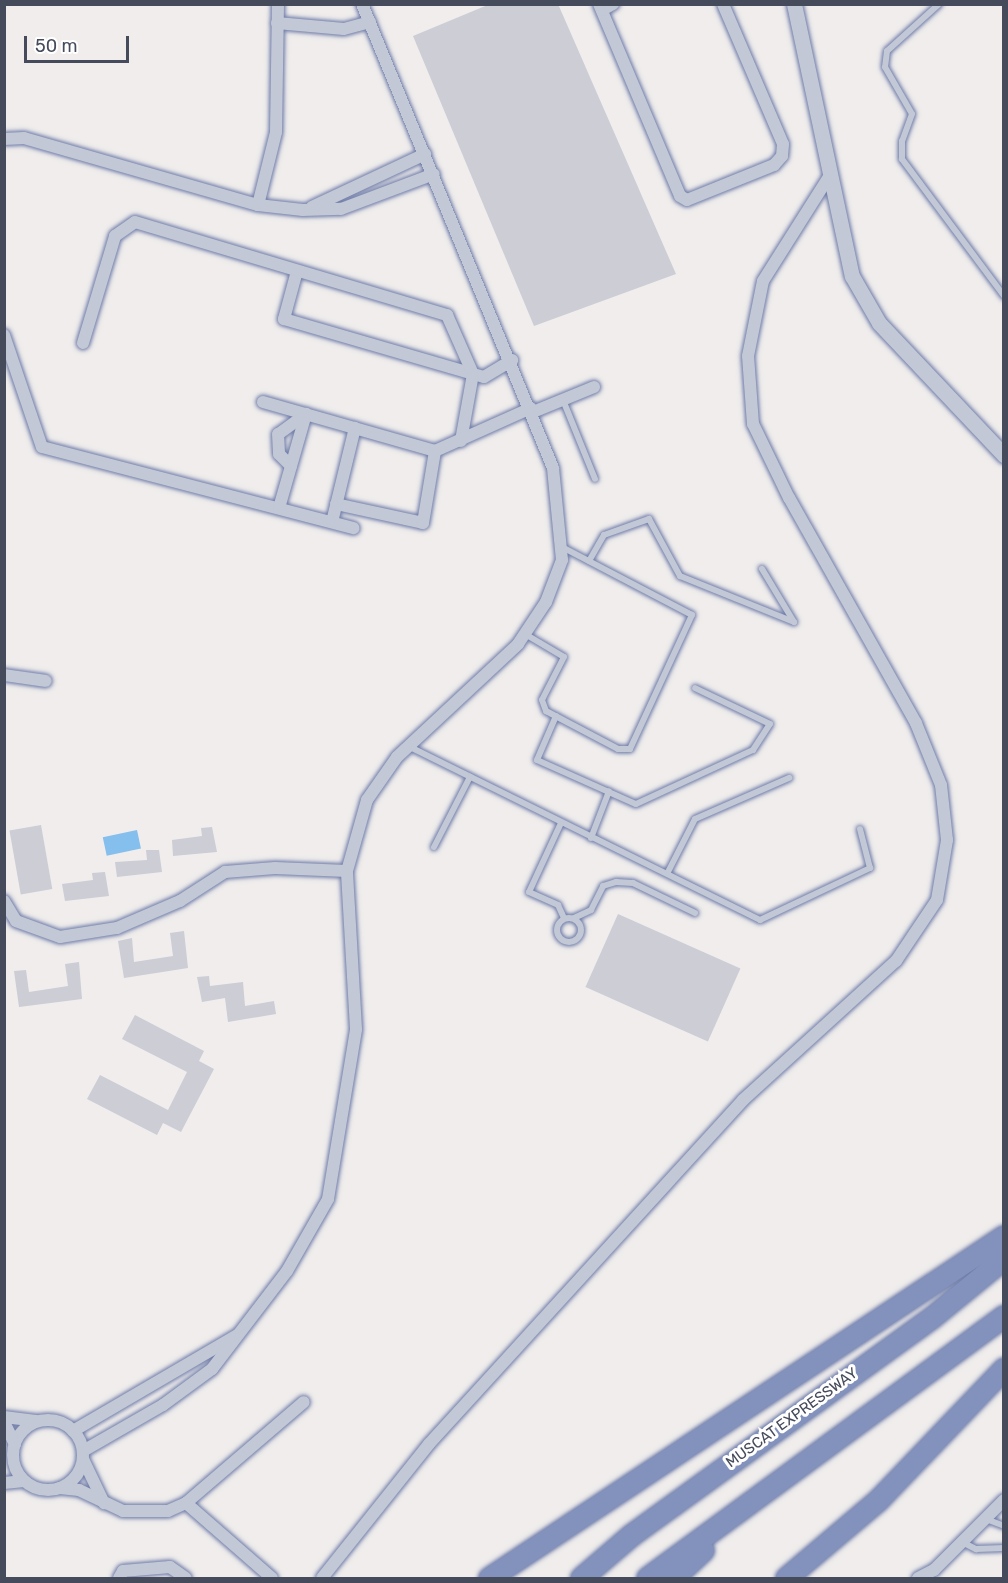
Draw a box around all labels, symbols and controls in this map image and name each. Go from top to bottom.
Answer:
scale bar [27,24,132,62]
text: 50 m [35,35,78,57]
street label: MUSCAT EXPRESSWAY [722,1364,862,1472]

